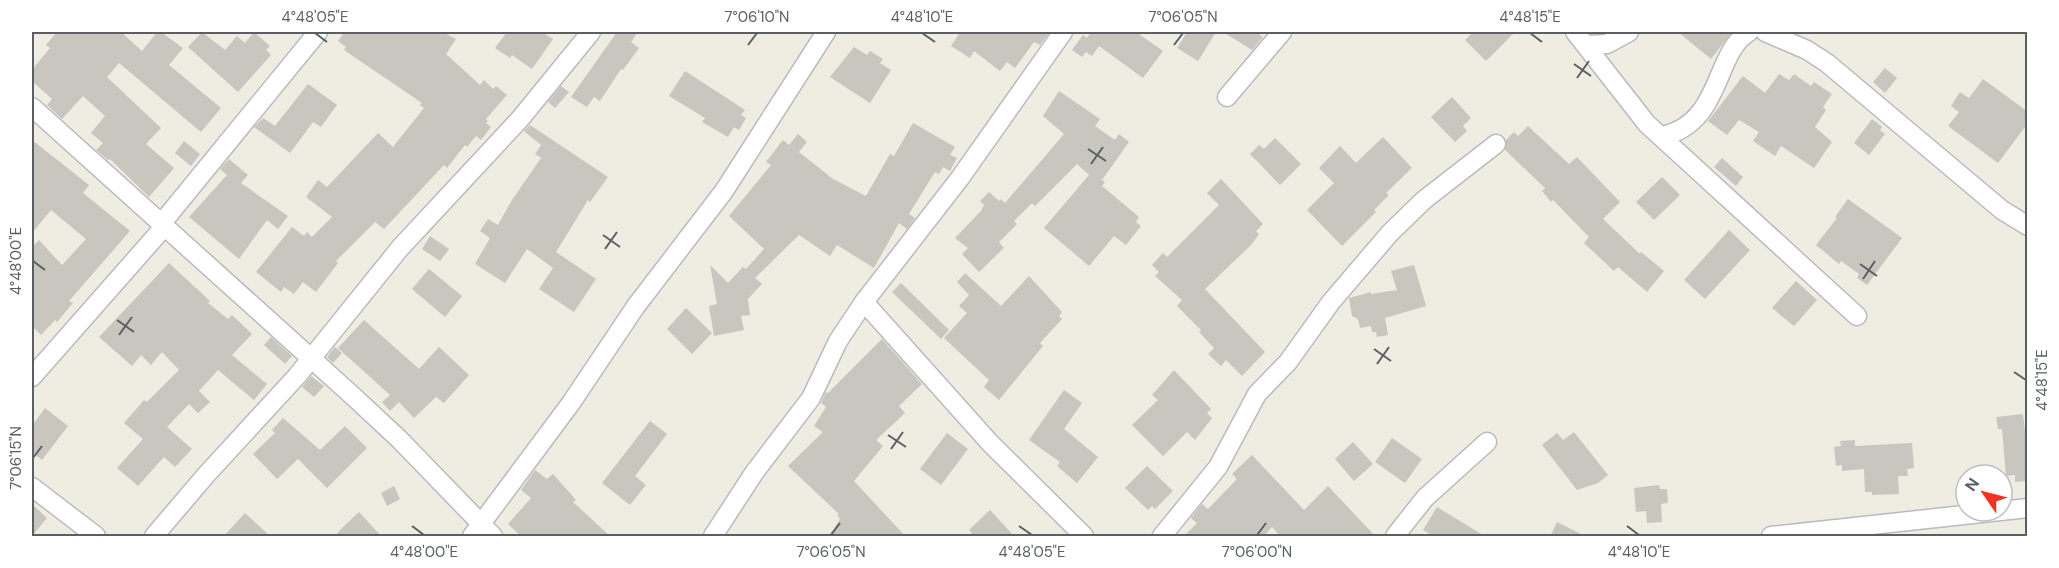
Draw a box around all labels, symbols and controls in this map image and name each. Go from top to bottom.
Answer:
text: 4°48'05"E [282,7,348,27]
text: 7°06'10"N [725,7,789,27]
text: 4°48'10"E [891,7,953,27]
text: 7°06'05"N [1148,7,1218,27]
text: 4°48'15"E [1499,7,1561,27]
text: 4°48'00"E [6,227,26,295]
text: 4°48'15"E [2032,349,2052,411]
text: 7°06'15"N [6,426,26,490]
north arrow [1954,463,2014,523]
text: N [1960,474,1984,495]
text: 4°48'00"E [390,542,458,562]
text: 7°06'05"N [796,542,866,562]
text: 4°48'05"E [999,542,1065,562]
text: 7°06'00"N [1222,542,1292,562]
text: 4°48'10"E [1608,542,1670,562]

